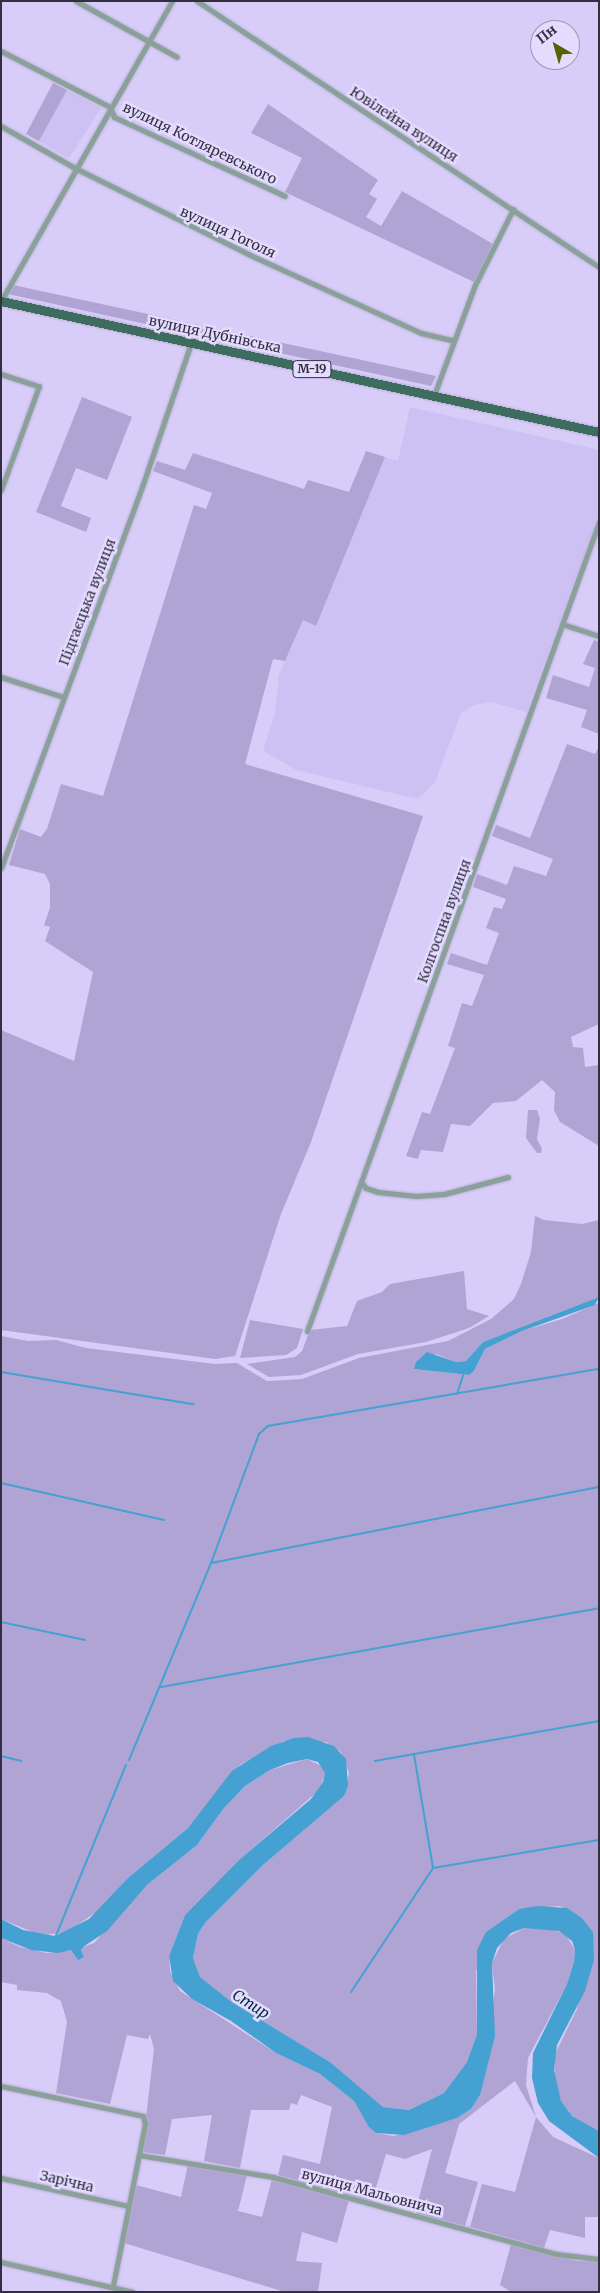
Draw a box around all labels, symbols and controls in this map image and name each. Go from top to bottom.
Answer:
north arrow [530,20,580,70]
text: Пн [533,20,560,48]
street label: Ювілейна вулиця [347,83,461,165]
street label: вулиця Котляревського [120,98,280,188]
street label: вулиця Гоголя [178,203,278,261]
street label: вулиця Дубнівська [147,312,283,356]
road number: М-19 [292,359,332,378]
street label: Підгаєцька вулиця [55,536,119,668]
street label: Колгоспна вулиця [414,857,474,985]
water label: Стир [229,1986,273,2022]
street label: вулиця Мальовнича [300,2165,444,2219]
street label: Зарічна [39,2167,95,2195]

